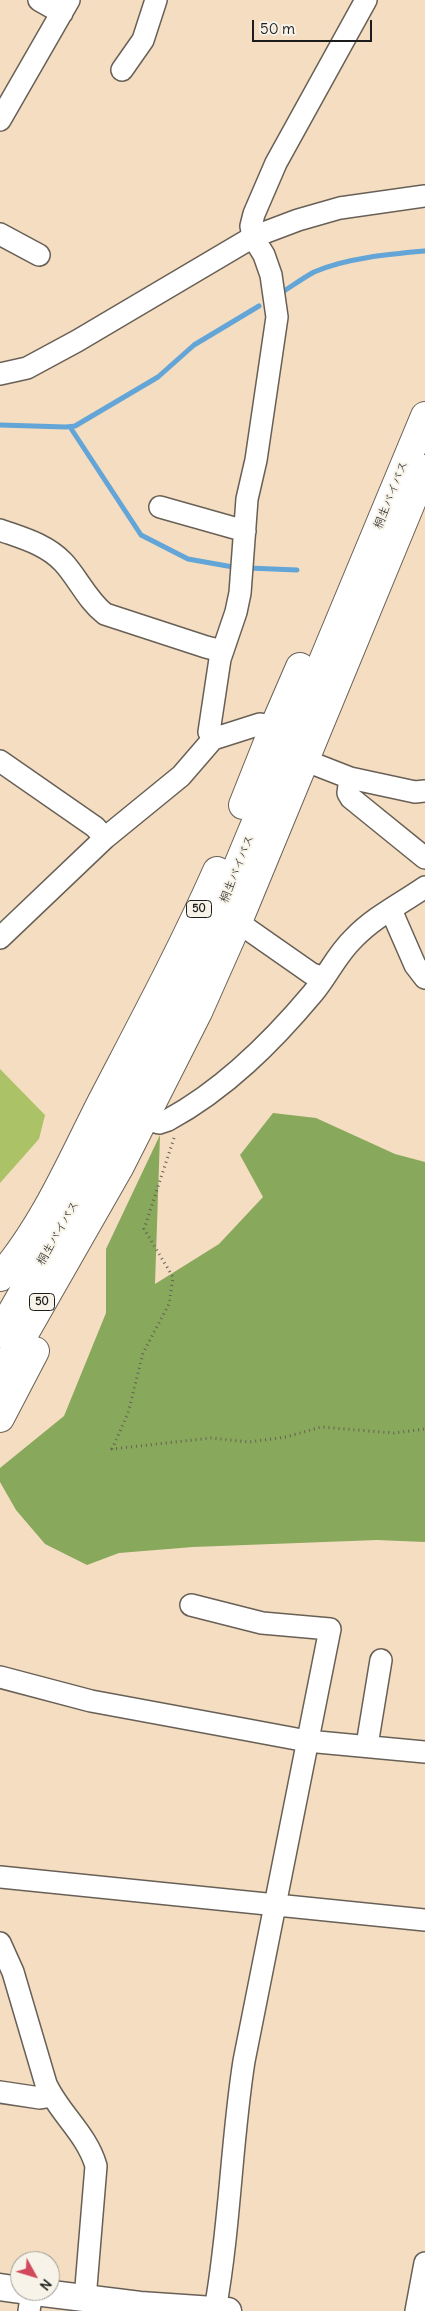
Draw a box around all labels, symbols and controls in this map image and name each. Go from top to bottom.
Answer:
scale bar [255,10,375,42]
text: 50 m [260,19,295,38]
street label: 桐生バイパス [371,459,411,531]
street label: 桐生バイパス [217,833,257,905]
road number: 50 [186,901,212,918]
street label: 桐生バイパス [34,1198,82,1268]
road number: 50 [30,1294,54,1310]
north arrow [10,2251,60,2301]
text: N [36,2275,56,2294]

